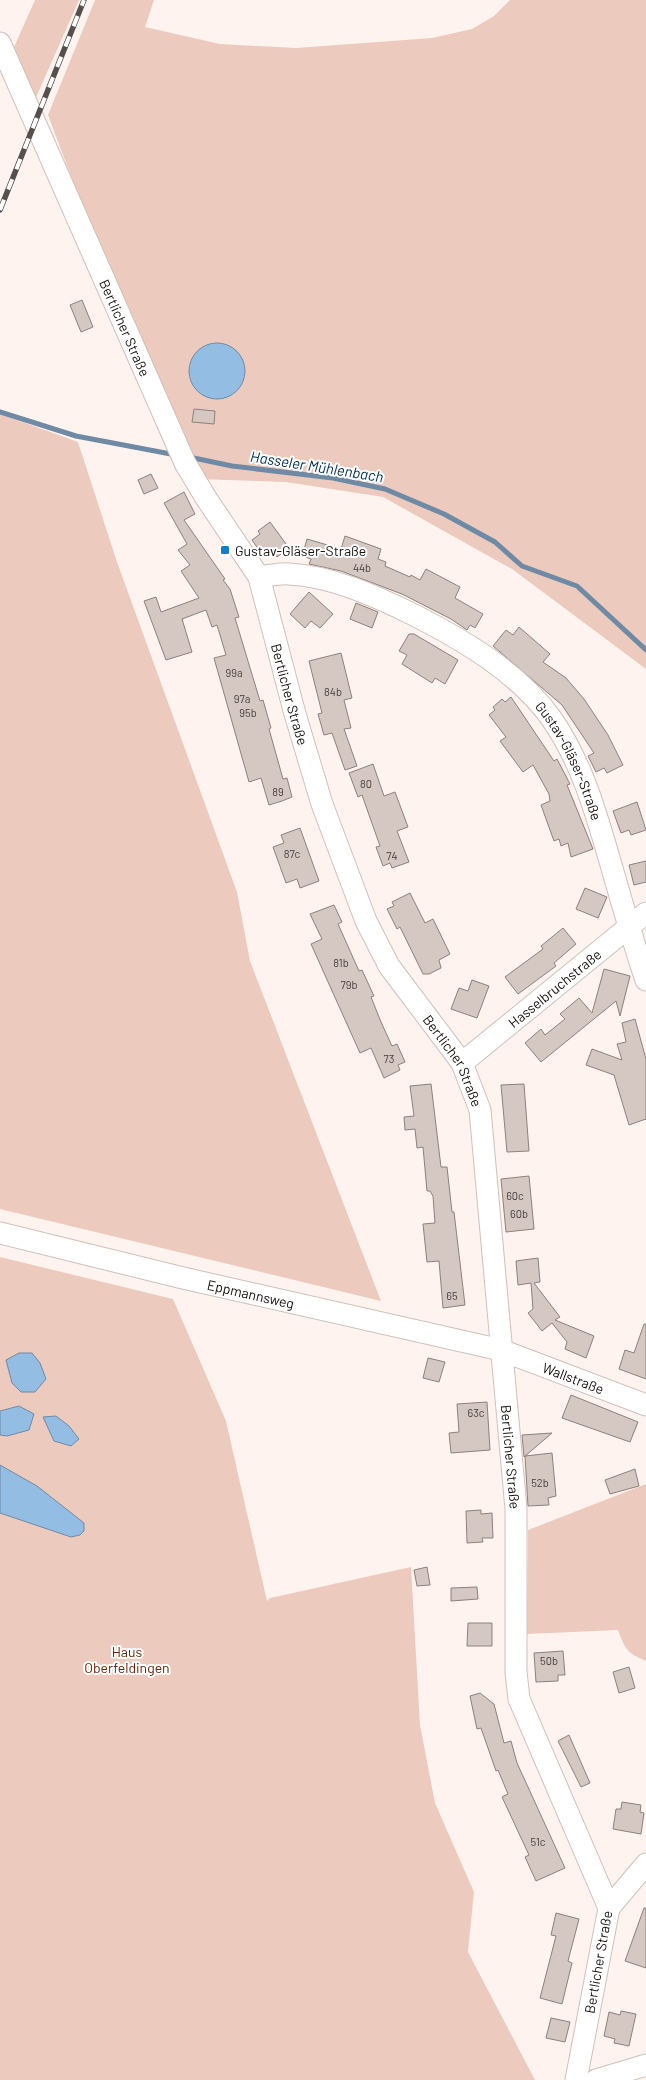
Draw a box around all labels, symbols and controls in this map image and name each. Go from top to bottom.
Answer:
street label: Bertlicher Straße [97,276,154,379]
water label: Hasseler Mühlenbach [249,447,385,485]
place label: Gustav-Gläser-Straße [235,542,366,559]
marker: Gustav-Gläser-Straße [219,544,231,556]
house number: 44b [353,561,371,574]
street label: Bertlicher Straße [268,641,312,747]
house number: 99a [225,666,243,679]
house number: 84b [324,685,342,698]
house number: 97a [234,692,250,705]
street label: Gustav-Gläser-Straße [532,697,606,822]
house number: 95b [239,706,257,719]
house number: 80 [360,777,372,790]
house number: 89 [272,785,284,798]
house number: 87c [284,847,301,860]
house number: 74 [386,849,398,862]
street label: Hasselbruchstraße [504,945,604,1031]
house number: 81b [333,956,349,969]
house number: 79b [341,978,357,991]
street label: Bertlicher Straße [420,1011,486,1109]
house number: 73 [384,1052,394,1065]
house number: 60c [506,1189,524,1202]
house number: 60b [510,1207,528,1220]
street label: Eppmannsweg [206,1275,296,1311]
house number: 65 [446,1289,458,1302]
street label: Wallstraße [540,1358,607,1397]
street label: Bertlicher Straße [498,1404,524,1510]
house number: 63c [467,1406,485,1419]
house number: 52b [531,1476,549,1489]
park label: Haus Oberfeldingen [84,1643,170,1676]
house number: 50b [540,1654,558,1667]
house number: 51c [531,1835,546,1848]
street label: Bertlicher Straße [581,1909,615,2015]

